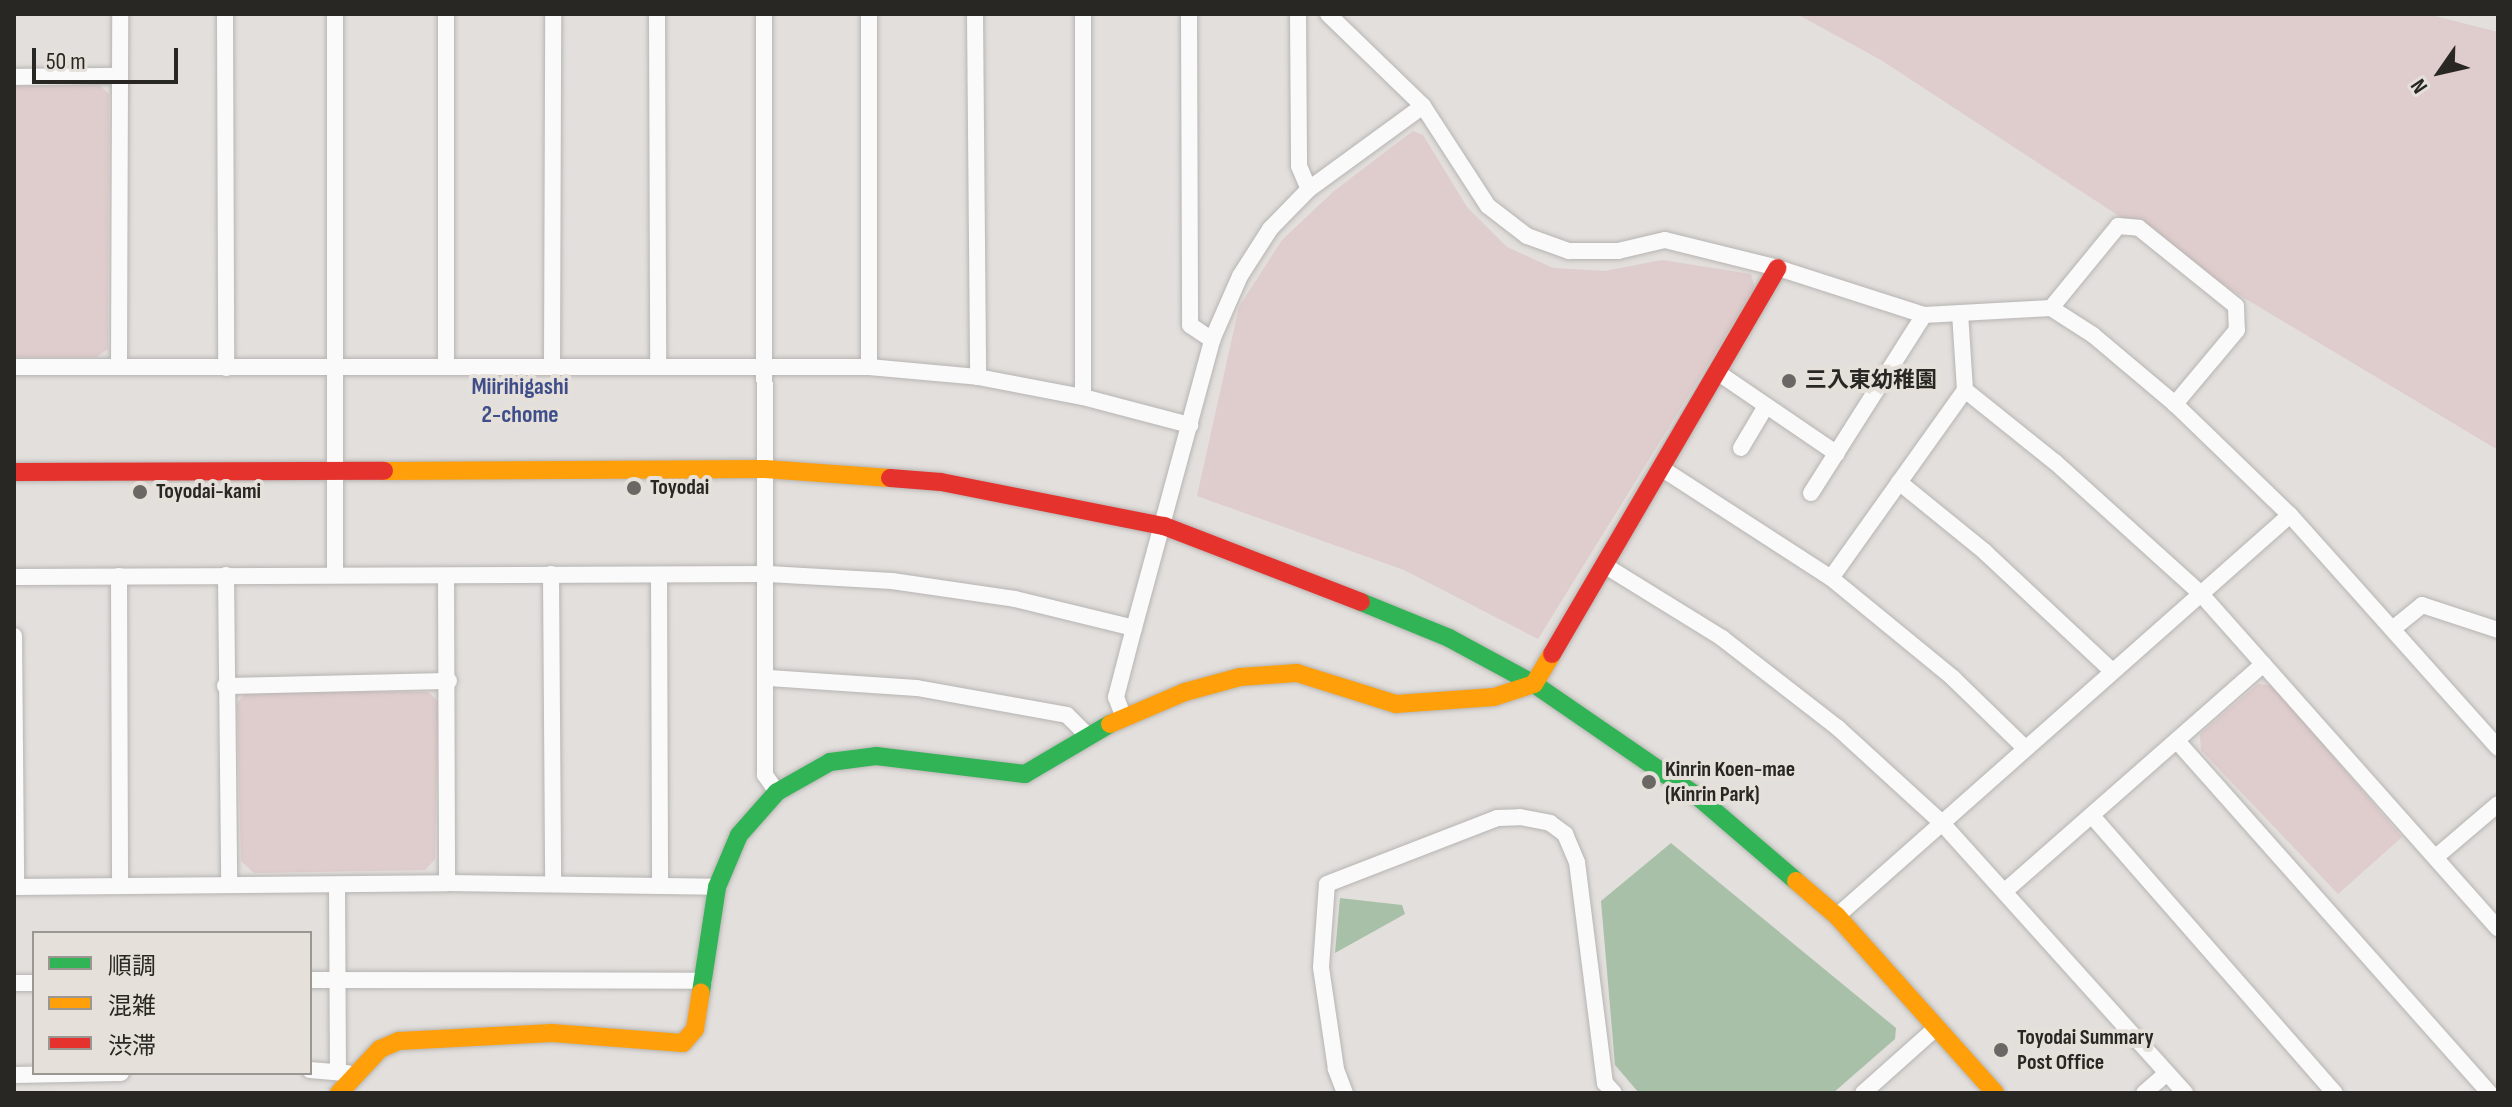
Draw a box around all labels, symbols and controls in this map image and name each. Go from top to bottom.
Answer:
scale bar [36,32,182,82]
north arrow [2400,32,2480,112]
text: 50 m [46,47,86,76]
text: N [2405,73,2434,98]
place label: 三入東幼稚園 [1805,368,1937,394]
marker: 三入東幼稚園 [1780,372,1798,390]
district label: Miirihigashi 2-chome [471,373,569,429]
place label: Toyodai [650,475,709,501]
place label: Toyodai-kami [156,479,261,505]
marker: Toyodai [625,479,643,497]
marker: Toyodai-kami [131,483,149,501]
place label: Kinrin Koen-mae (Kinrin Park) [1665,756,1795,808]
marker: Kinrin Koen-mae (Kinrin Park) [1640,773,1658,791]
legend [32,931,312,1075]
text: 順調 [108,952,156,981]
text: 混雑 [108,992,156,1021]
place label: Toyodai Summary Post Office [2017,1024,2154,1076]
text: 渋滞 [108,1032,156,1061]
marker: Toyodai Summary Post Office [1992,1041,2010,1059]

